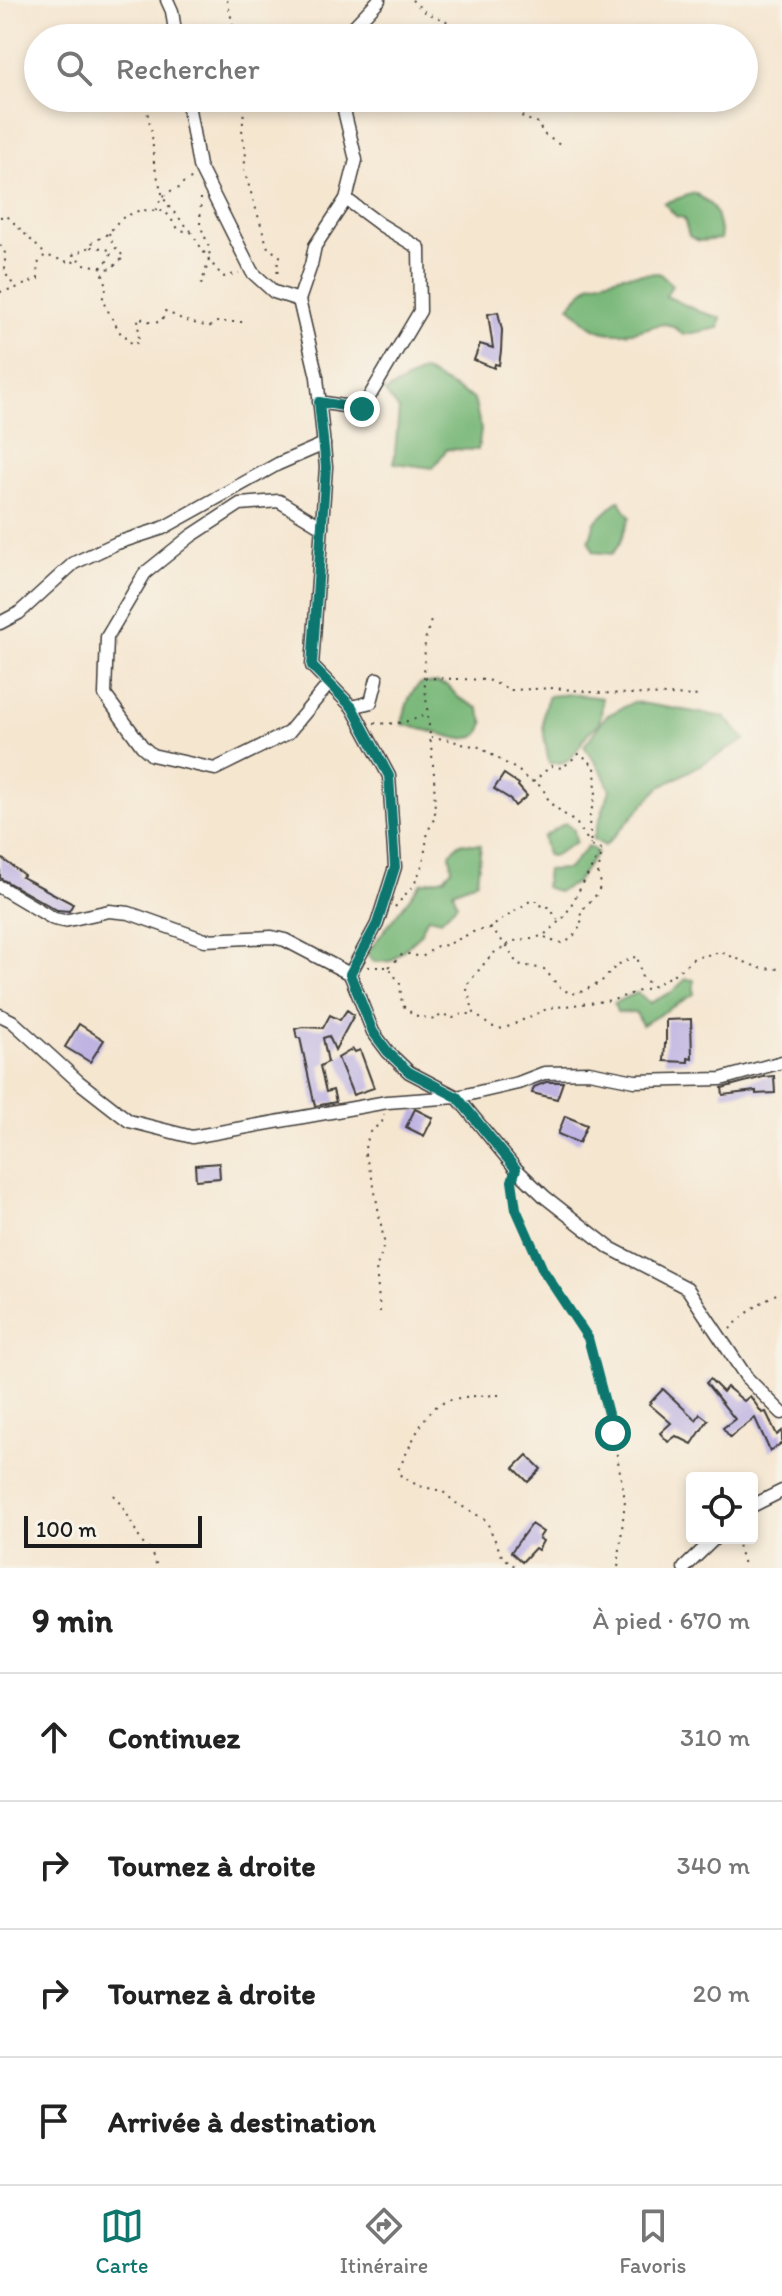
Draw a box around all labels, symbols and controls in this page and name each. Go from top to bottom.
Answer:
search box [24,24,758,112]
icon: search [52,46,96,90]
text: Rechercher [116,50,260,87]
route end [344,391,380,427]
route start [595,1415,631,1451]
map controls [686,1472,758,1544]
button: locate [686,1472,758,1544]
scale bar [24,1512,202,1548]
text: 100 m [36,1516,97,1543]
text: 9 min [32,1600,113,1641]
text: À pied · 670 m [593,1604,750,1636]
icon: ahead [32,1715,76,1759]
text: Continuez [108,1719,240,1756]
text: 310 m [680,1721,750,1753]
icon: right [32,1843,76,1887]
text: Tournez à droite [108,1847,316,1884]
text: 340 m [676,1849,750,1881]
icon: right [32,1971,76,2015]
text: Tournez à droite [108,1975,316,2012]
text: 20 m [693,1977,750,2009]
icon: arrive [32,2099,76,2143]
text: Arrivée à destination [108,2103,376,2140]
tab: Carte [96,2204,149,2279]
tab: Itinéraire [340,2204,428,2279]
tab: Favoris [619,2204,686,2279]

